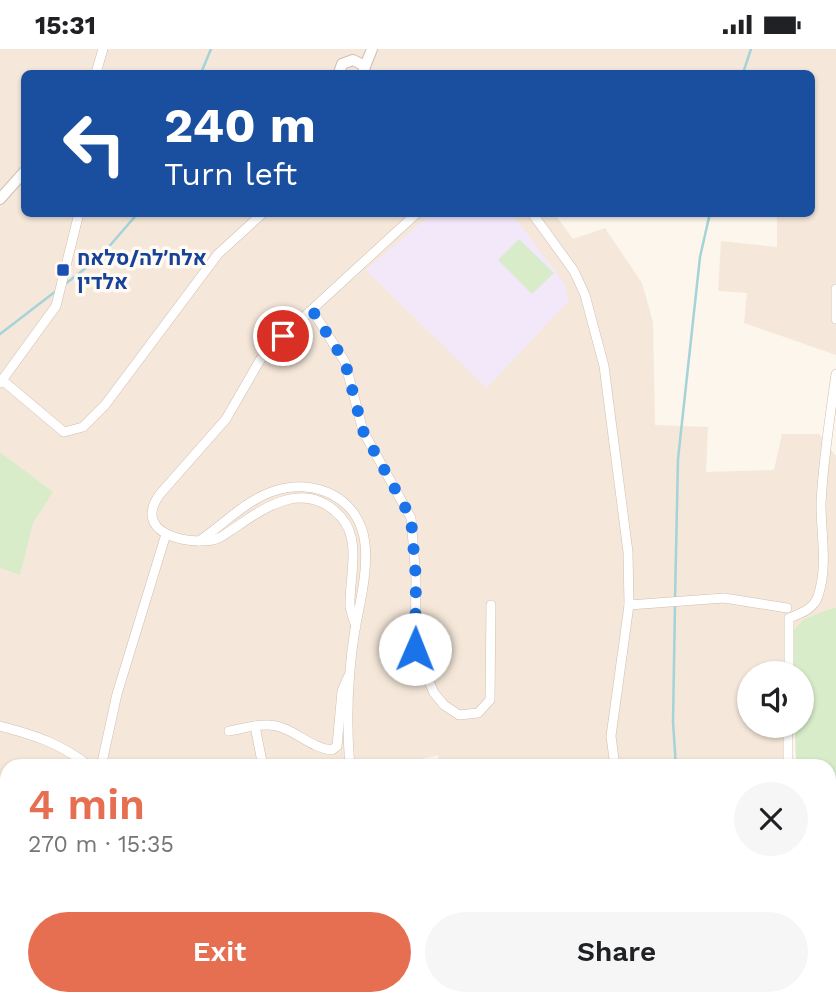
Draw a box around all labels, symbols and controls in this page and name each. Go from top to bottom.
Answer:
text: 15:31 [35,10,96,40]
text: 240 m [164,96,316,154]
icon: left [49,98,140,189]
text: Turn left [164,155,297,193]
place label: אלח׳לה/סלאח אלדין [77,245,207,294]
marker: אלח׳לה/סלאח אלדין [55,262,71,278]
pin [253,306,313,366]
icon: arrive [264,317,302,355]
position arrow [378,612,452,686]
map controls [737,661,814,738]
button: sound [737,661,814,738]
text: 4 min [28,780,145,829]
button: close [734,782,808,856]
text: 270 m · 15:35 [28,831,174,858]
button: Exit [28,912,411,992]
button: Share [425,912,808,992]

